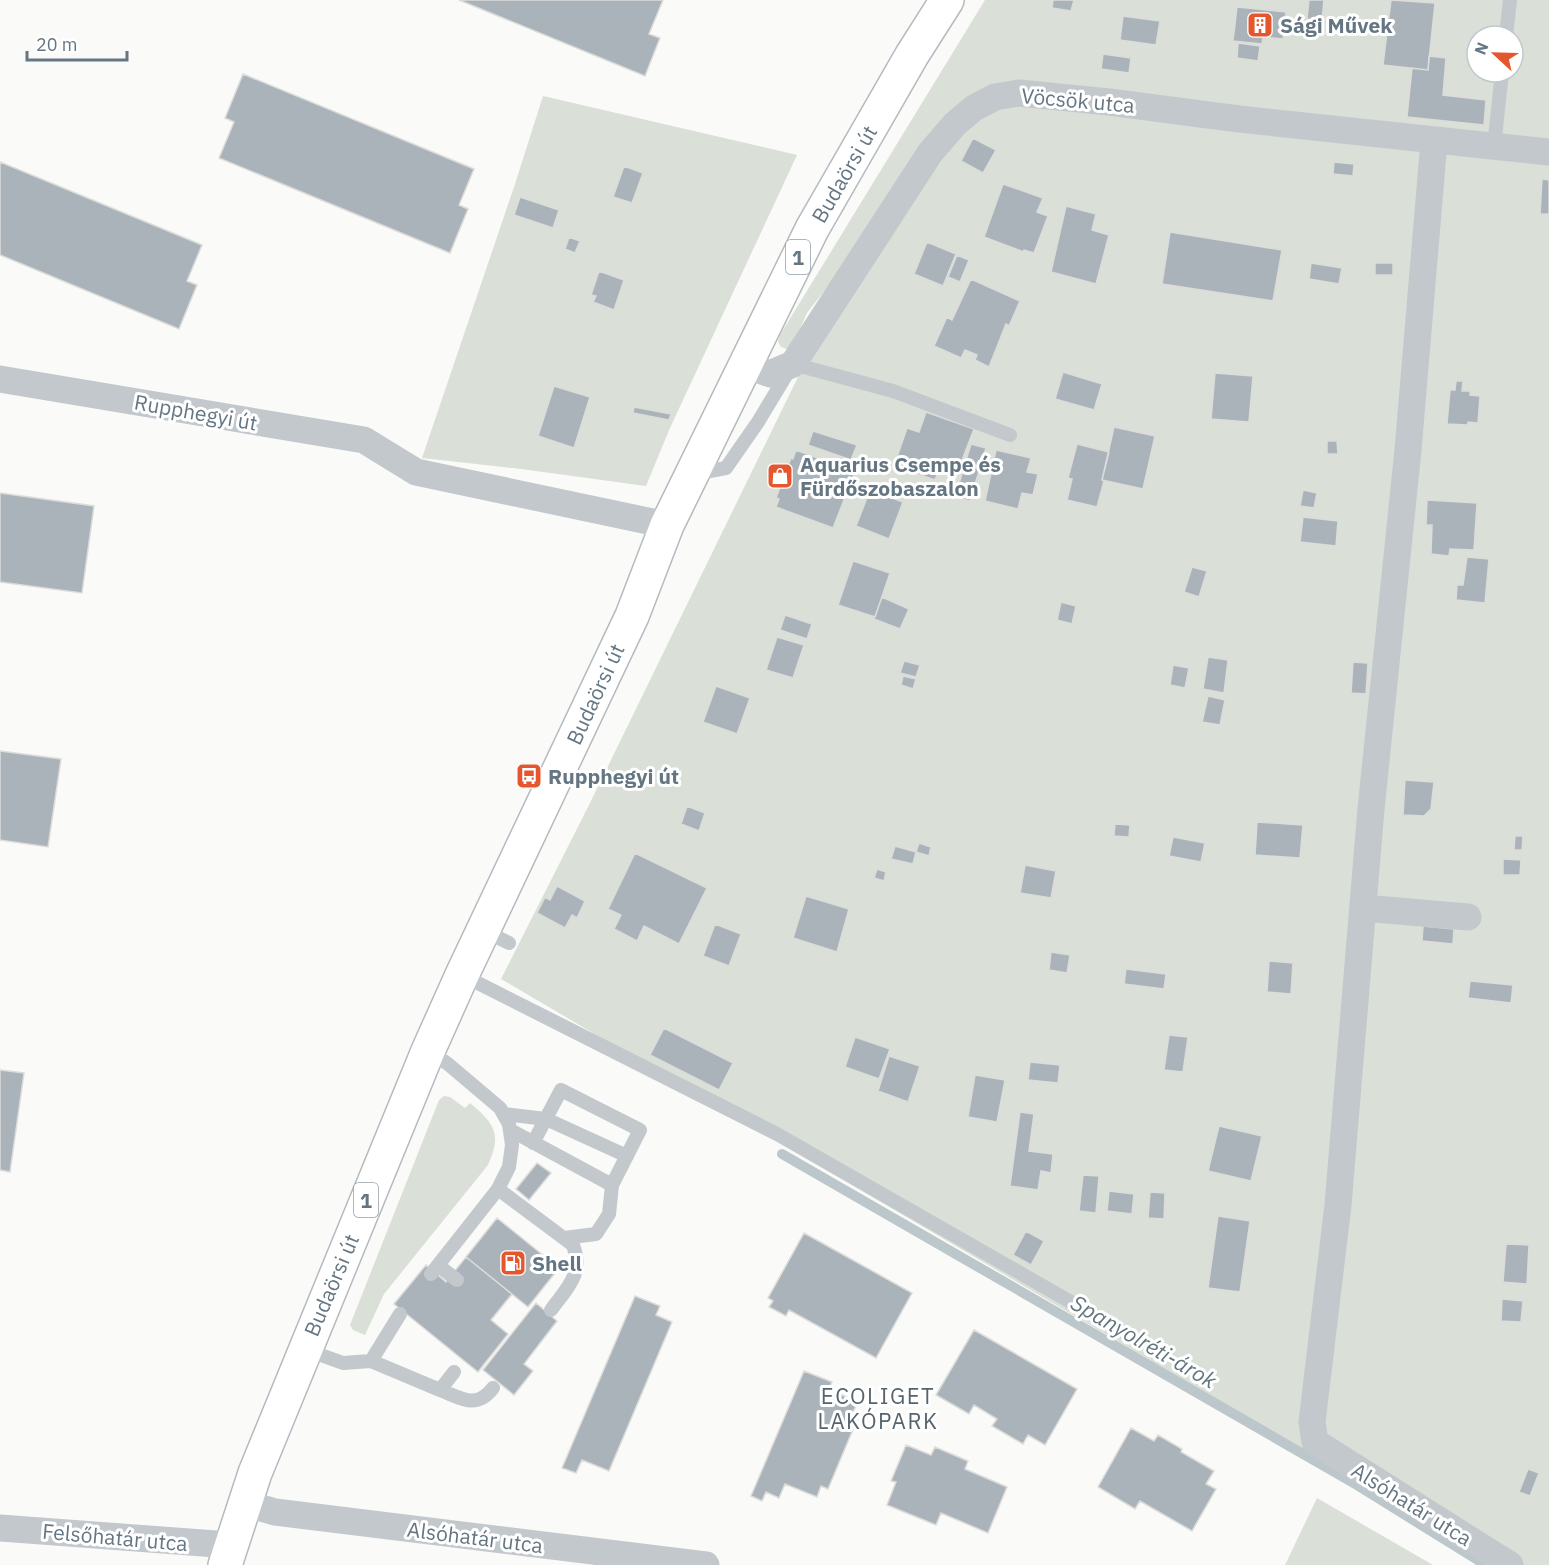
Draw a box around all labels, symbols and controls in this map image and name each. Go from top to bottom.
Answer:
building icon: Sági Művek [1245,10,1275,40]
place label: Sági Művek [1280,11,1393,39]
scale bar [27,24,128,62]
north arrow [1465,24,1525,84]
text: 20 m [36,33,78,56]
text: N [1470,39,1493,58]
street label: Vöcsök utca [1020,81,1136,119]
street label: Budaörsi út [805,120,883,228]
road number: 1 [786,240,810,274]
street label: Rupphegyi út [132,387,260,437]
place label: Aquarius Csempe és Fürdőszobaszalon [800,450,1001,502]
shop icon: Aquarius Csempe és Fürdőszobaszalon [765,461,795,491]
street label: Budaörsi út [559,639,631,749]
bus stop icon: Rupphegyi út [514,761,544,791]
place label: Rupphegyi út [548,762,679,790]
road number: 1 [354,1183,378,1217]
street label: Budaörsi út [297,1230,365,1340]
fuel station icon: Shell [498,1248,528,1278]
place label: Shell [532,1249,582,1277]
water label: Spanyolréti-árok [1066,1288,1223,1395]
district label: ECOLIGET LAKÓPARK [818,1381,939,1435]
street label: Alsóhatár utca [1347,1456,1477,1552]
street label: Alsóhatár utca [406,1515,544,1559]
street label: Felsőhatár utca [41,1517,189,1557]

